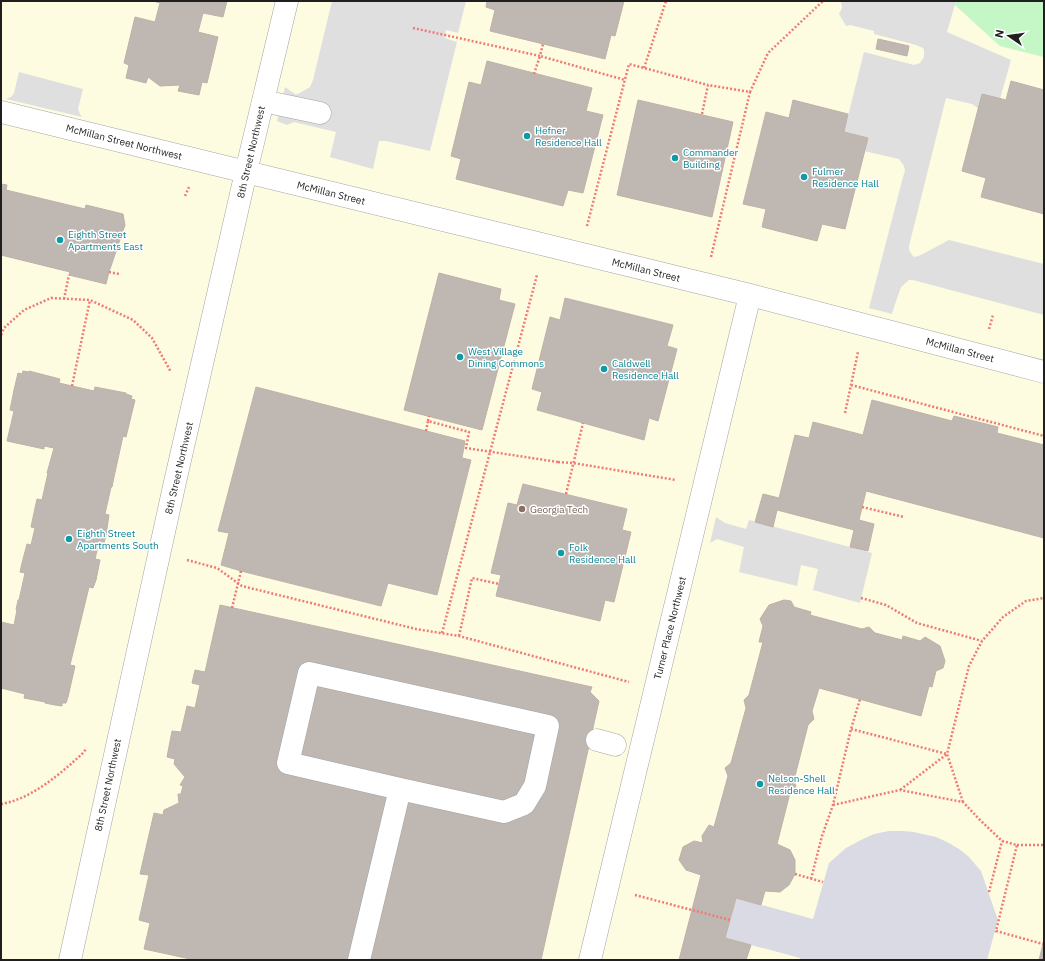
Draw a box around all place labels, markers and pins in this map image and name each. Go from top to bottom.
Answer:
place label: Hefner Residence Hall [535,124,602,149]
marker: Hefner Residence Hall [522,131,532,141]
place label: Commander Building [683,146,739,171]
marker: Commander Building [670,153,680,163]
place label: Fulmer Residence Hall [812,165,879,190]
marker: Fulmer Residence Hall [799,172,809,182]
place label: Eighth Street Apartments East [68,228,143,253]
marker: Eighth Street Apartments East [55,235,65,245]
place label: West Village Dining Commons [468,345,544,370]
marker: West Village Dining Commons [455,352,465,362]
place label: Caldwell Residence Hall [612,357,679,382]
marker: Caldwell Residence Hall [599,364,609,374]
place label: Georgia Tech [530,503,588,516]
marker: Georgia Tech [517,504,527,514]
place label: Eighth Street Apartments South [77,527,159,552]
marker: Eighth Street Apartments South [64,534,74,544]
place label: Folk Residence Hall [569,541,636,566]
marker: Folk Residence Hall [556,548,566,558]
place label: Nelson-Shell Residence Hall [768,772,835,797]
marker: Nelson-Shell Residence Hall [755,779,765,789]

